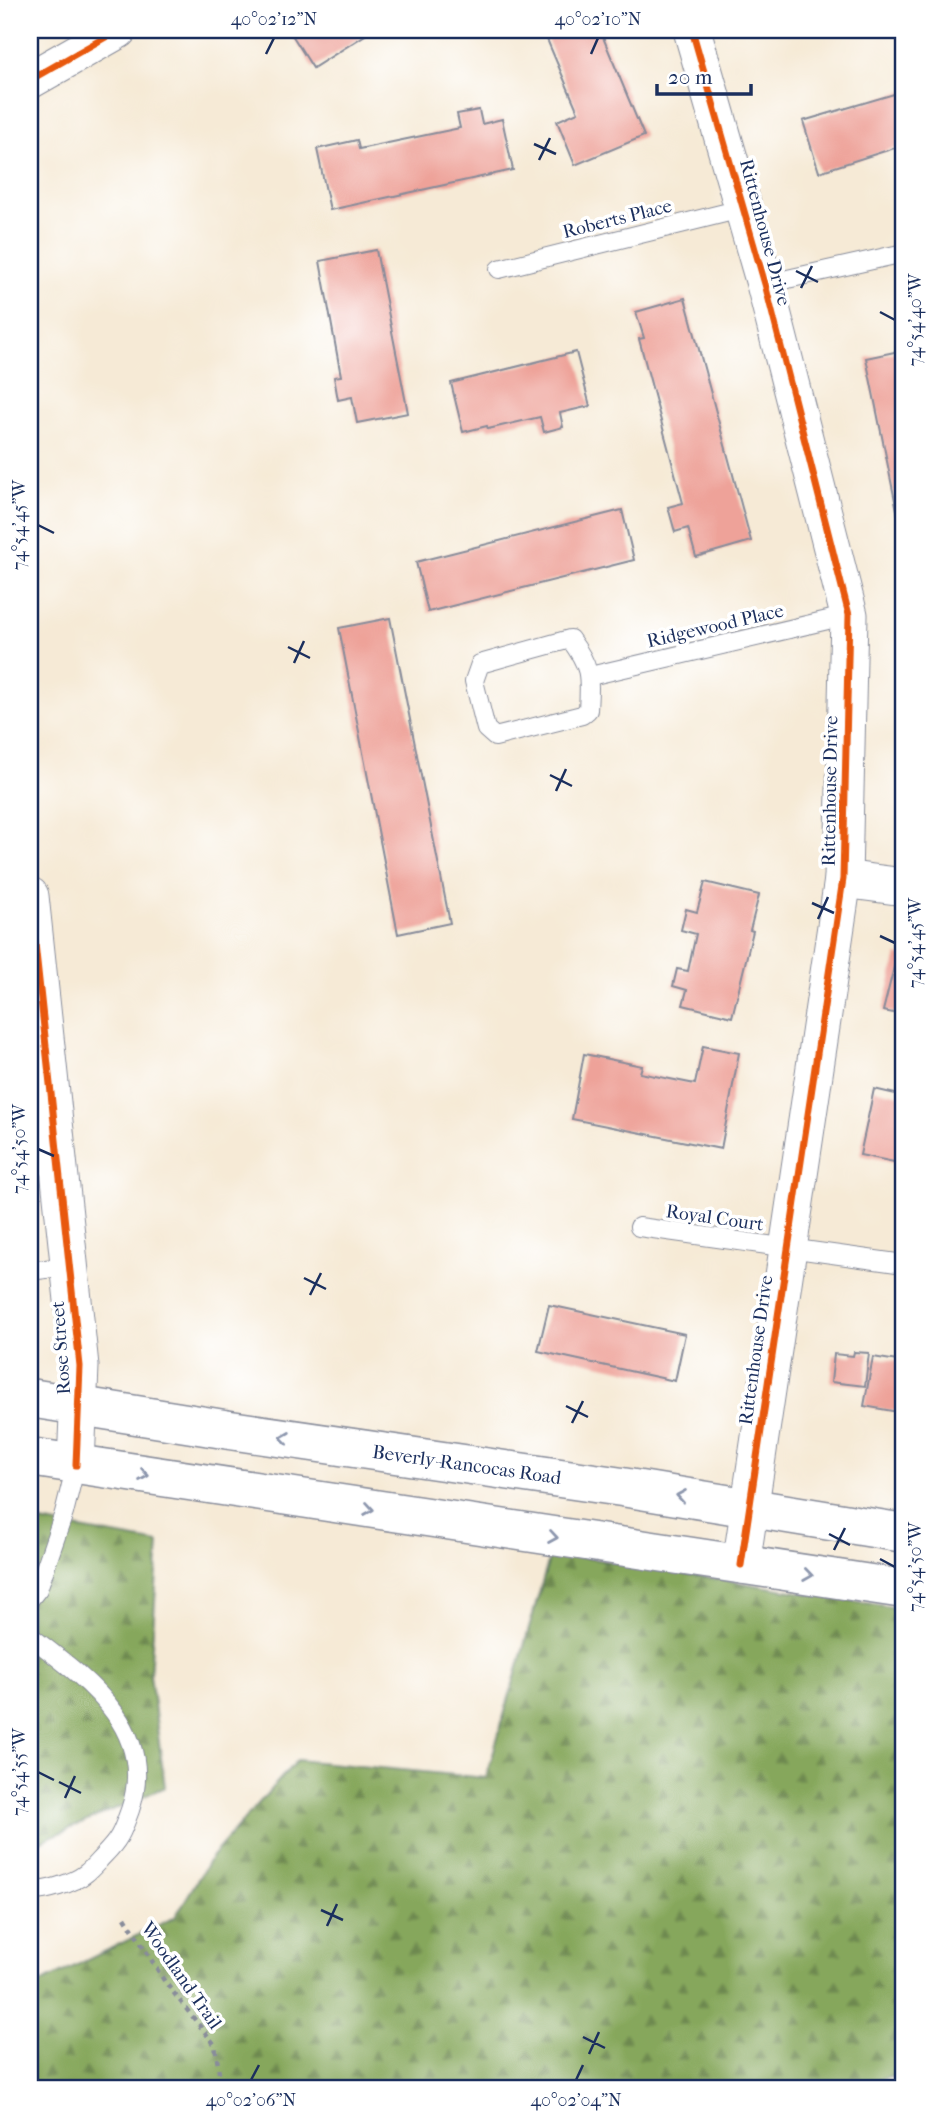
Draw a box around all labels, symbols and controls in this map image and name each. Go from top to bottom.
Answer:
text: 40°02'12"N [231,9,318,30]
text: 40°02'10"N [554,9,642,30]
scale bar [657,52,752,96]
text: 20 m [668,65,713,89]
street label: Rittenhouse Drive [735,157,795,308]
street label: Roberts Place [560,195,674,243]
text: 74°54'40"W [905,272,926,366]
text: 74°54'45"W [9,479,30,570]
street label: Ridgewood Place [645,600,786,652]
street label: Rittenhouse Drive [818,715,842,867]
text: 74°54'45"W [905,897,926,988]
text: 74°54'50"W [9,1103,30,1194]
street label: Royal Court [665,1200,765,1236]
street label: Rittenhouse Drive [735,1274,777,1426]
street label: Rose Street [47,1300,75,1395]
one-way arrow [280,1431,291,1446]
street label: Beverly-Rancocas Road [371,1441,563,1489]
one-way arrow [138,1467,150,1482]
one-way arrow [675,1489,686,1504]
one-way arrow [363,1501,375,1516]
text: 74°54'50"W [905,1521,926,1612]
one-way arrow [547,1529,559,1544]
one-way arrow [802,1567,814,1582]
text: 74°54'55"W [9,1727,30,1816]
street label: Woodland Trail [136,1917,226,2033]
text: 40°02'06"N [206,2090,297,2111]
text: 40°02'04"N [530,2090,622,2111]

